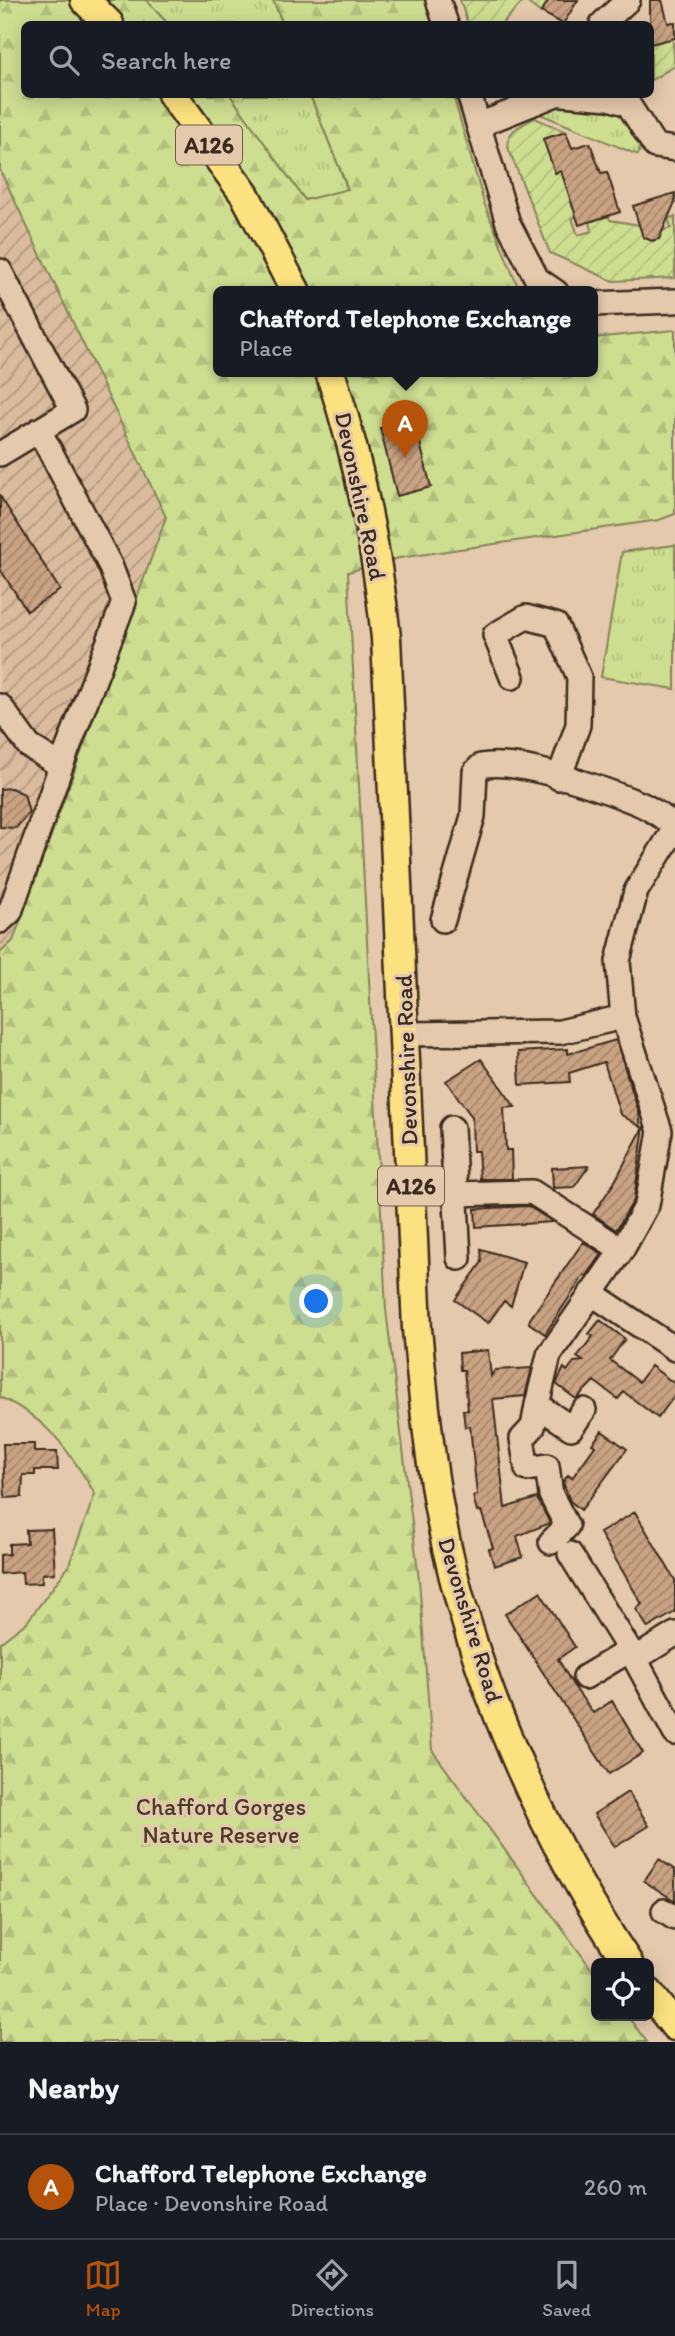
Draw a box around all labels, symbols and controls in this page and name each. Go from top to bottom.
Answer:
search box [21,21,654,98]
icon: search [45,41,83,79]
text: Search here [101,44,231,76]
road number: A126 [176,126,242,164]
popup [213,286,598,377]
text: Chafford Telephone Exchange [240,302,571,334]
text: Place [240,334,293,362]
pin: A [382,400,428,458]
street label: Devonshire Road [329,409,393,583]
street label: Devonshire Road [389,974,423,1146]
road number: A126 [378,1166,444,1205]
your location [299,1284,333,1318]
street label: Devonshire Road [432,1534,510,1706]
park label: Chafford Gorges Nature Reserve [136,1792,306,1849]
map controls [591,1958,654,2021]
button: locate [591,1958,654,2021]
text: Nearby [28,2069,119,2106]
text: Chafford Telephone Exchange [95,2157,427,2189]
text: A [44,2173,58,2201]
text: 260 m [584,2173,647,2201]
text: Place · Devonshire Road [95,2189,328,2217]
tab: Map [84,2256,122,2321]
tab: Directions [290,2256,374,2321]
tab: Saved [542,2256,591,2321]

